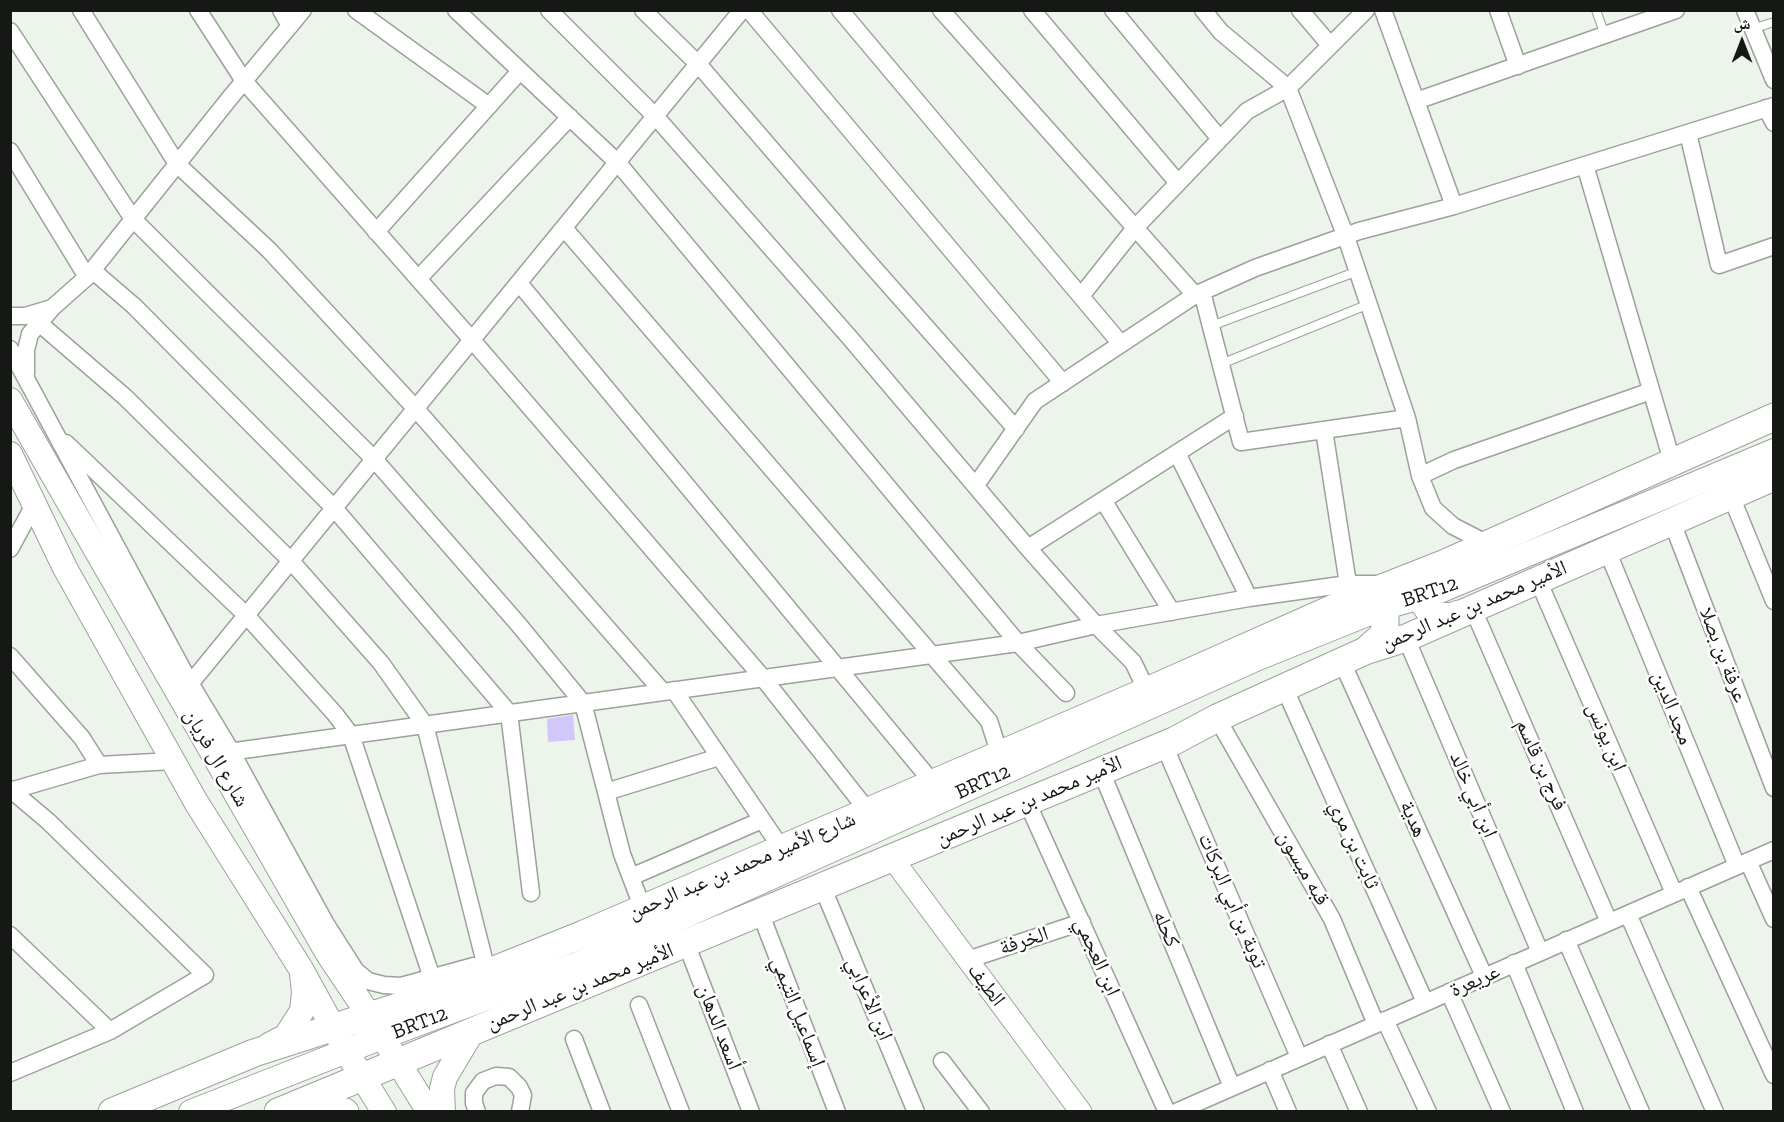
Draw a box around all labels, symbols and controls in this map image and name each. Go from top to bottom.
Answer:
north arrow [1712,12,1772,72]
text: ش [1734,14,1750,33]
street label: الأمير محمد بن عبد الرحمن [1377,555,1571,657]
street label: BRT12 [1399,571,1461,613]
street label: عرفة بن بصلا [1693,604,1753,706]
street label: مجد الدين [1646,668,1698,748]
street label: ابن يونس [1580,699,1632,775]
street label: شارع ال فريان [178,704,254,812]
street label: فرج بن قاسم [1510,715,1572,815]
street label: ابن أبي خالد [1444,748,1502,842]
street label: الأمير محمد بن عبد الرحمن [932,750,1126,852]
street label: BRT12 [952,759,1014,805]
street label: ثابت بن مري [1323,797,1385,893]
street label: هدية [1394,797,1432,841]
street label: شارع الأمير محمد بن عبد الرحمن [625,807,859,925]
street label: قبه ميسون [1271,826,1335,910]
street label: توبة بن أبي البركات [1192,830,1272,972]
street label: كحله [1147,907,1185,951]
street label: ابن العجمي [1069,914,1125,1000]
street label: الخرفة [996,921,1052,961]
street label: الأمير محمد بن عبد الرحمن [483,938,677,1036]
street label: إسماعيل التيمي [765,953,831,1071]
street label: ابن الأعرابي [840,954,898,1044]
street label: الطيف [962,958,1010,1012]
street label: عريعرة [1446,959,1504,1003]
street label: أسعد الدهان [691,981,747,1073]
street label: BRT12 [389,1001,451,1045]

